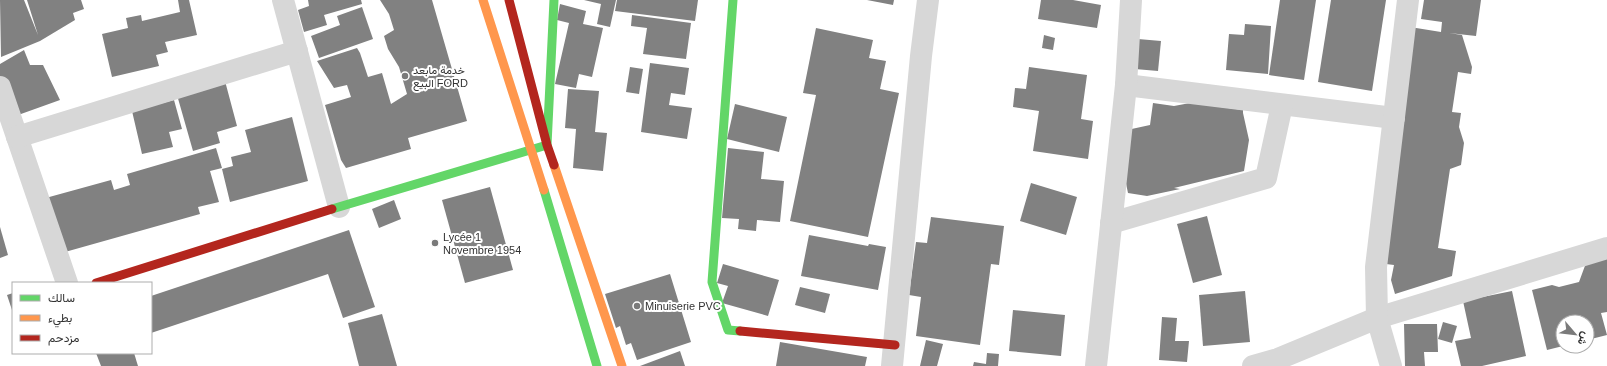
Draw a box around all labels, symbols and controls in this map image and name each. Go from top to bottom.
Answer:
place label: خدمة مابعد البيع FORD [413,64,468,91]
marker: خدمة مابعد البيع FORD [400,71,410,81]
place label: Lycée 1 Novembre 1954 [443,231,521,256]
marker: Lycée 1 Novembre 1954 [430,238,440,248]
legend [12,282,152,354]
text: سالك [48,291,75,305]
place label: Minuiserie PVC [645,300,721,312]
marker: Minuiserie PVC [632,301,642,311]
text: بطيء [48,311,72,328]
north arrow [1555,314,1595,354]
text: ش [1575,330,1592,347]
text: مزدحم [48,331,79,346]

